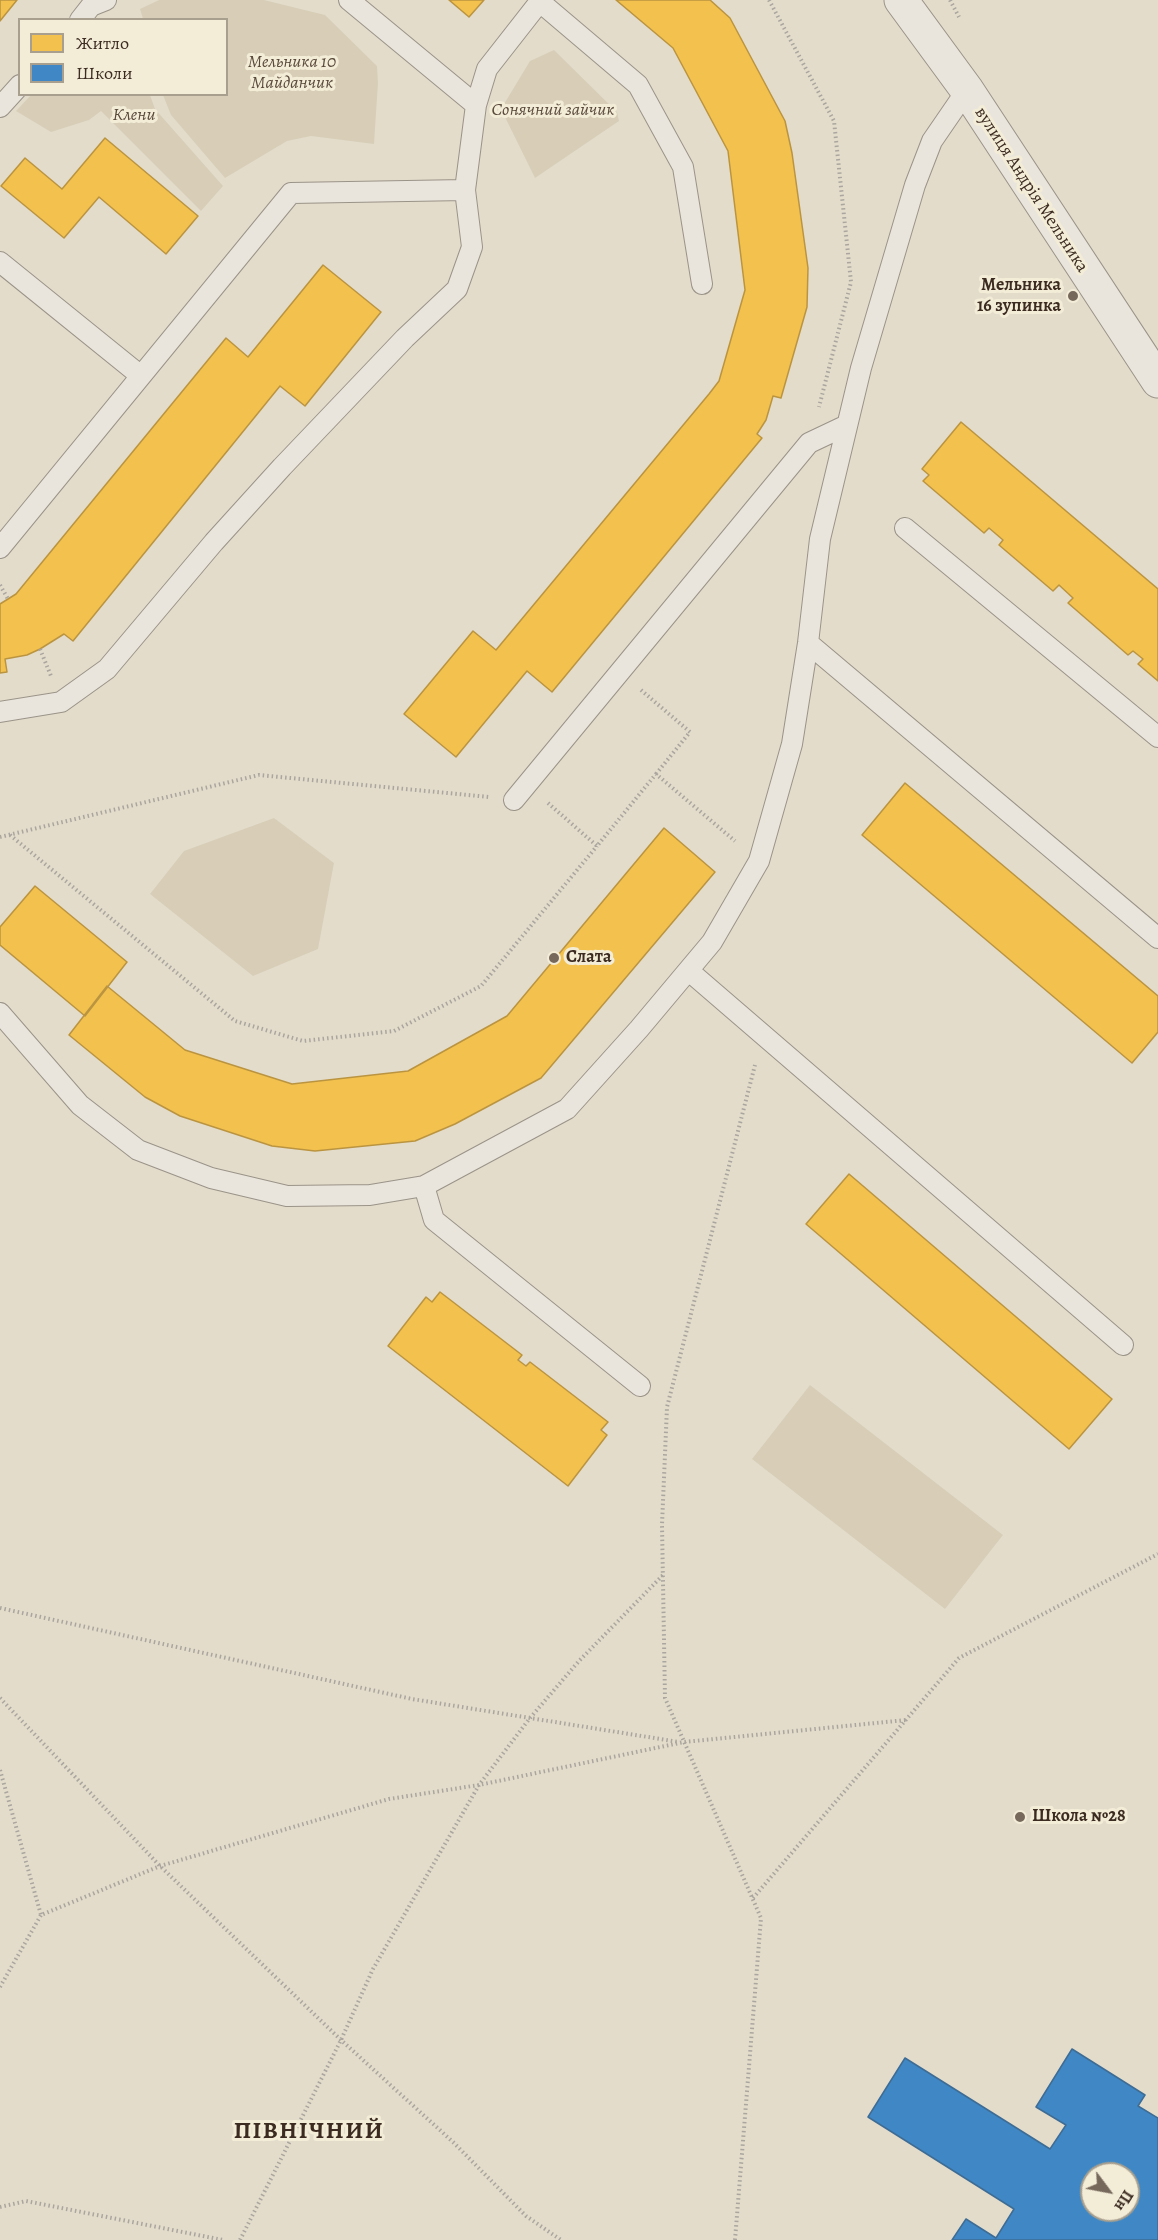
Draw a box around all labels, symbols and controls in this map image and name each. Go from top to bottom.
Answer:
legend [18,18,228,96]
text: Житло [76,31,129,55]
park label: Мельника 10 Майданчик [248,52,336,94]
text: Школи [76,61,133,85]
park label: Сонячний зайчик [492,100,614,122]
street label: вулиця Андрія Мельника [969,103,1093,277]
park label: Клени [113,105,155,127]
place label: Мельника 16 зупинка [977,275,1061,318]
marker: Мельника 16 зупинка [1066,289,1080,303]
place label: Слата [566,947,612,969]
marker: Слата [547,951,561,965]
place label: Школа №28 [1032,1806,1126,1828]
marker: Школа №28 [1013,1810,1027,1824]
district label: ПІВНІЧНИЙ [234,2118,384,2146]
north arrow [1080,2162,1140,2222]
text: Пн [1109,2186,1138,2215]

